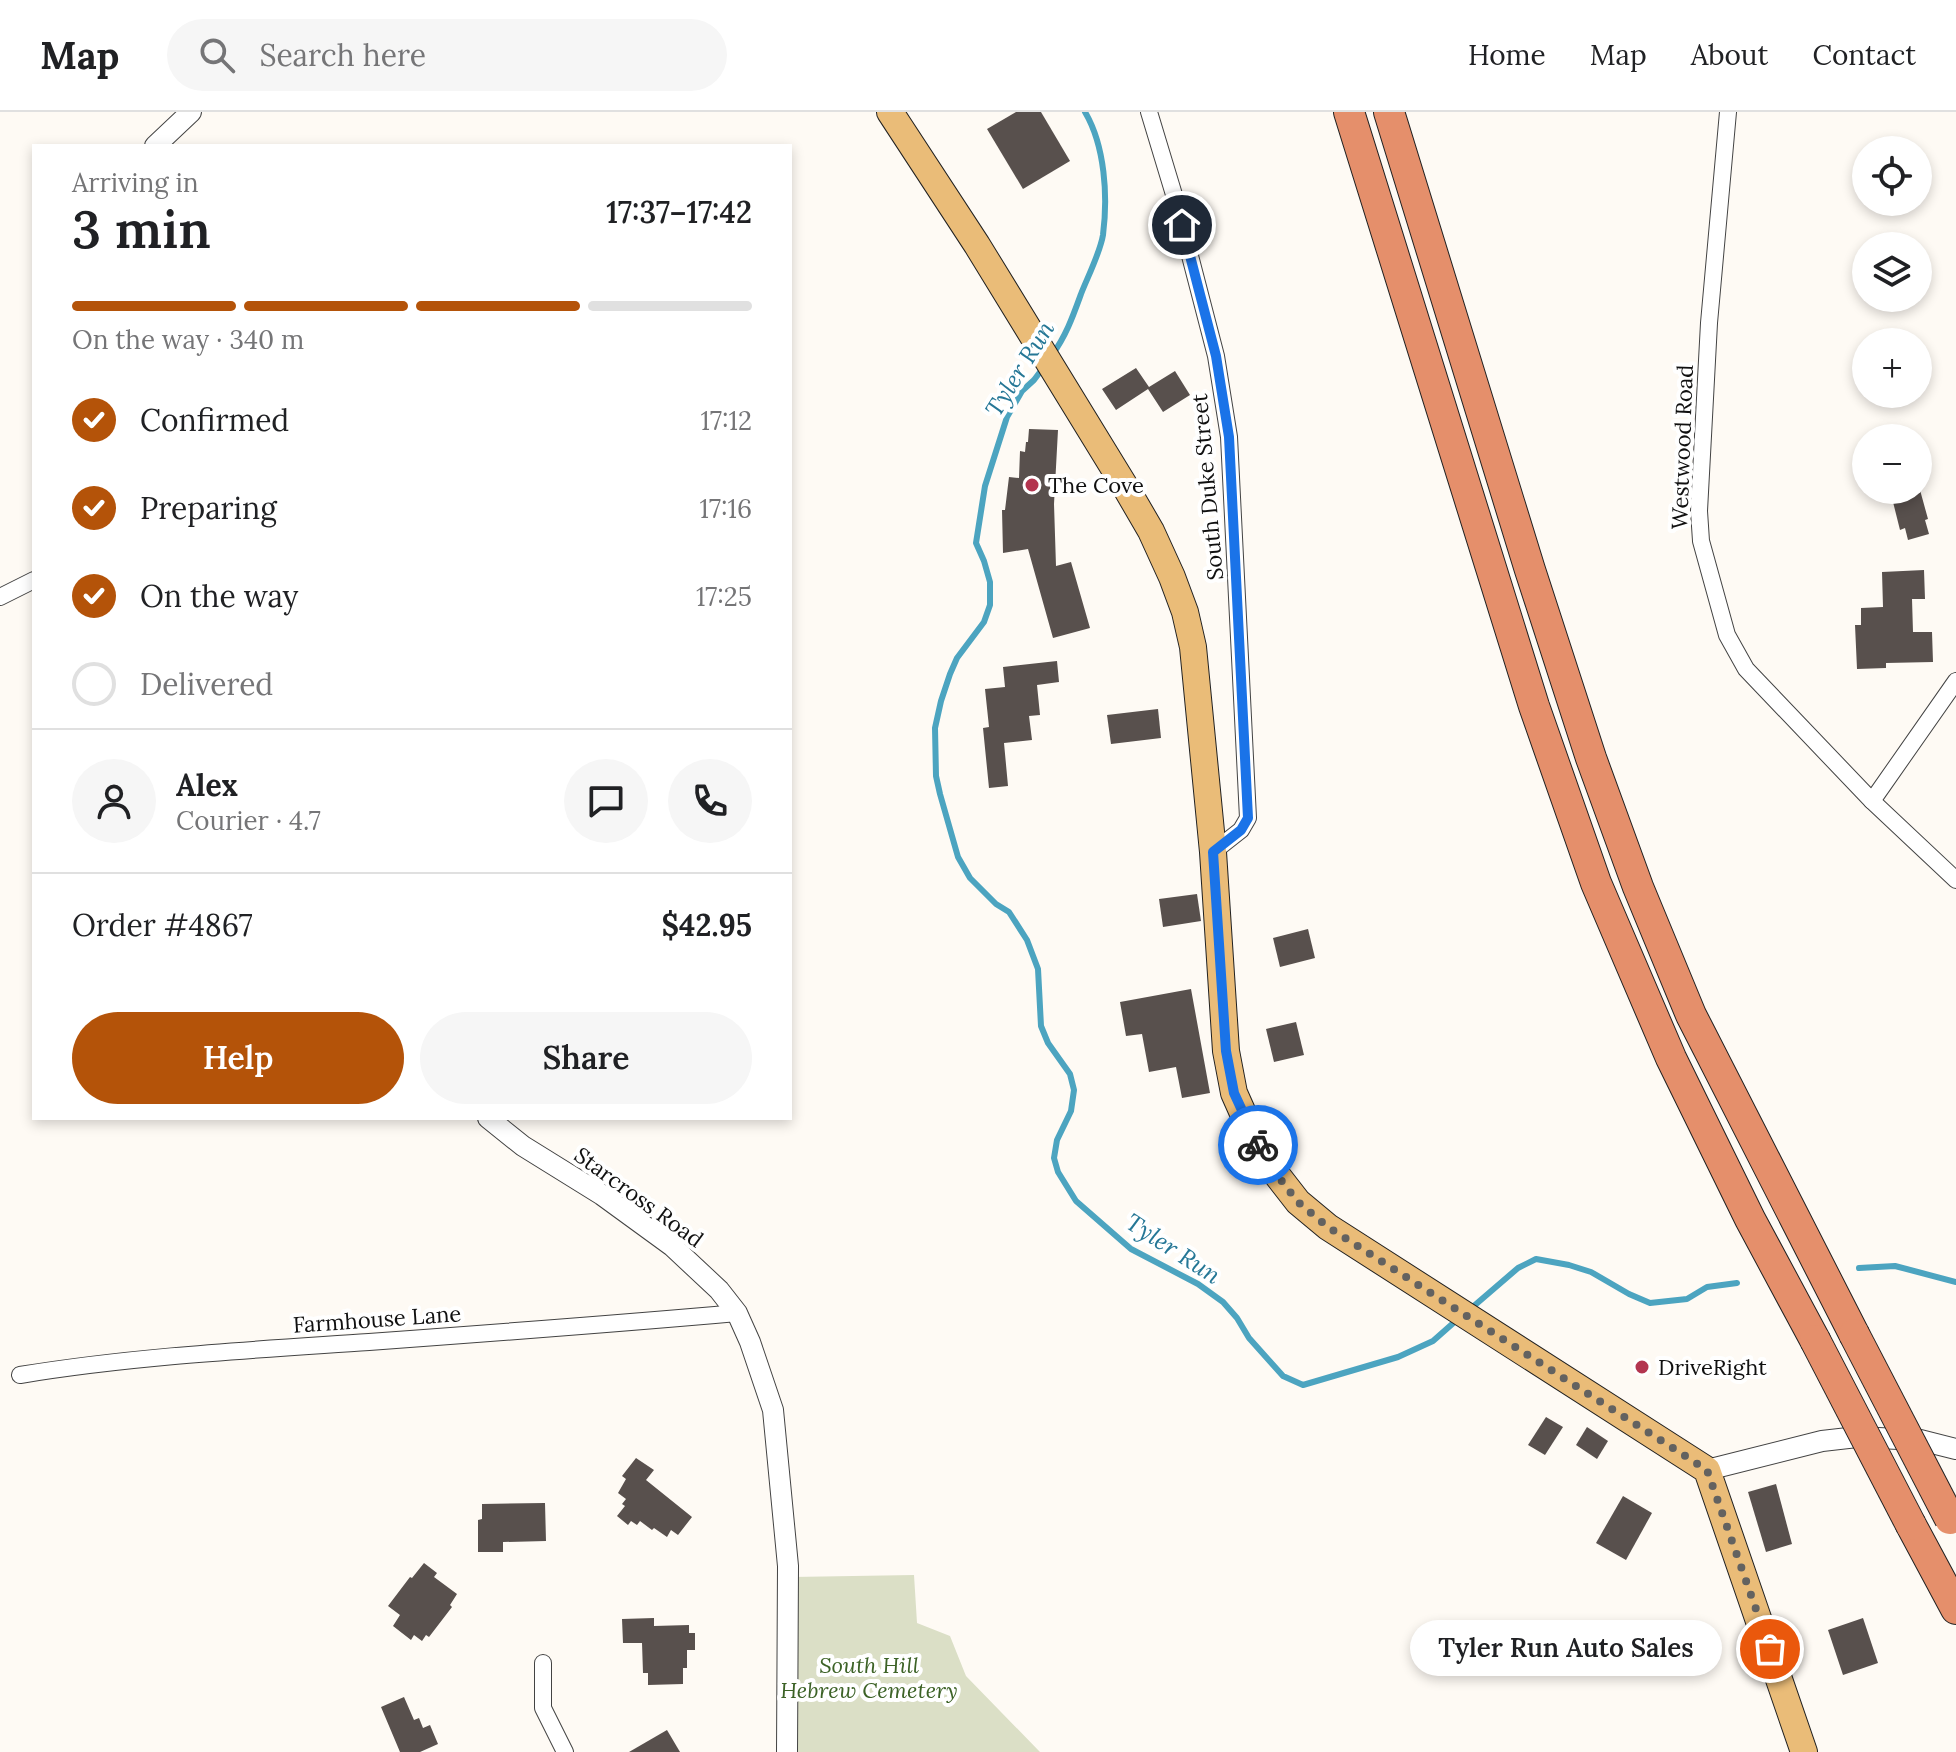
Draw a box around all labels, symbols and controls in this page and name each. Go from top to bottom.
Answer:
search box [167,19,727,91]
text: Map [40,31,119,79]
icon: search [195,33,239,77]
text: Search here [259,36,426,74]
text: Home [1468,37,1546,73]
text: Map [1590,37,1647,73]
text: About [1691,37,1768,73]
text: Contact [1812,37,1916,73]
map controls [1852,136,1932,504]
button: locate [1852,136,1932,216]
text: Arriving in [72,166,199,199]
pin [1148,191,1216,259]
text: 17:37–17:42 [606,193,752,231]
text: 3 min [72,196,211,262]
icon: home [1160,203,1204,247]
button: layers [1852,232,1932,312]
water label: Tyler Run [978,315,1061,422]
text: On the way · 340 m [72,323,304,356]
button: + [1852,328,1932,408]
street label: Westwood Road [1665,364,1699,530]
street label: South Duke Street [1185,392,1229,581]
icon: check [72,398,116,442]
text: Confirmed [140,401,289,439]
text: 17:12 [701,404,752,437]
button: − [1852,424,1932,504]
place label: The Cove [1048,471,1144,499]
marker: The Cove [1023,476,1041,494]
icon: check [72,486,116,530]
text: Preparing [140,489,277,527]
text: 17:16 [700,492,752,525]
icon: check [72,574,116,618]
text: On the way [140,577,298,615]
text: 17:25 [696,580,752,613]
text: Delivered [140,665,273,703]
button: person [72,759,156,843]
button: chat [564,759,648,843]
button: phone [668,759,752,843]
text: Alex [176,766,238,804]
text: Courier · 4.7 [176,804,321,837]
text: Order #4867 [72,906,253,944]
text: $42.95 [661,906,752,944]
button: Help [72,1012,404,1104]
button: Share [420,1012,752,1104]
courier [1218,1105,1298,1185]
icon: bike [1236,1123,1280,1167]
street label: Starcross Road [569,1141,709,1253]
water label: Tyler Run [1120,1206,1227,1291]
street label: Farmhouse Lane [292,1299,462,1339]
place label: DriveRight [1658,1353,1767,1381]
marker: DriveRight [1633,1358,1651,1376]
pin [1736,1615,1804,1683]
callout: Tyler Run Auto Sales [1410,1621,1722,1677]
icon: bag [1748,1627,1792,1671]
text: Tyler Run Auto Sales [1438,1631,1694,1664]
park label: South Hill Hebrew Cemetery [780,1651,958,1704]

